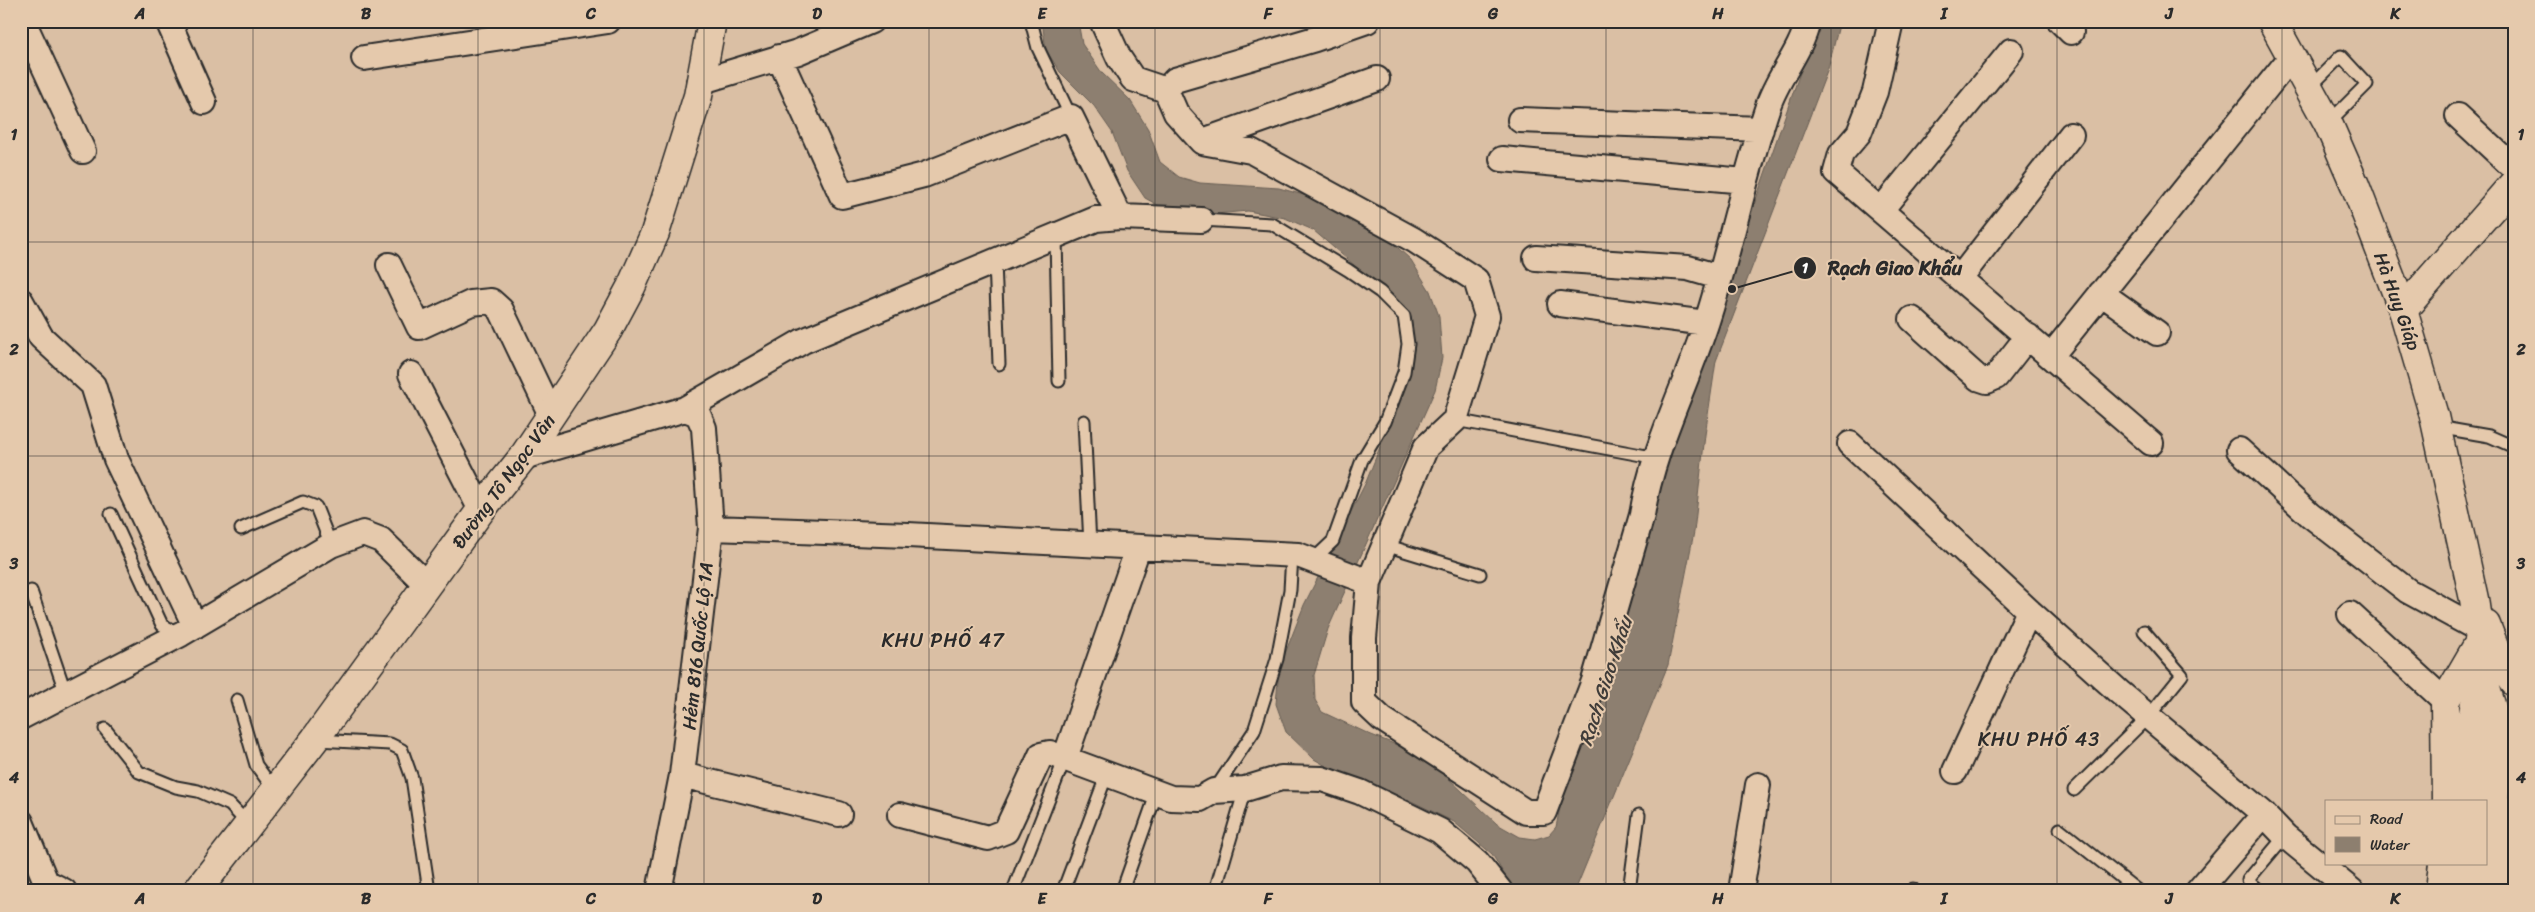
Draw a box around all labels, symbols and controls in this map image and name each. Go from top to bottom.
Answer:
text: A [134,0,145,28]
text: B [361,0,372,28]
text: C [585,0,597,28]
text: D [812,0,822,28]
text: E [1038,0,1048,28]
text: F [1263,0,1274,28]
text: G [1487,0,1499,28]
text: H [1711,0,1724,28]
text: I [1940,0,1949,28]
text: J [2164,0,2174,28]
text: K [2389,0,2401,28]
text: 1 [11,120,18,149]
text: 1 [2518,120,2525,149]
street label: Hà Huy Giáp [2364,247,2431,355]
callout: Rạch Giao Khẩu [1793,250,1972,285]
text: Rạch Giao Khẩu [1827,251,1962,286]
text: 1 [1802,255,1809,281]
text: 2 [8,335,19,364]
text: 2 [2515,335,2526,364]
street label: Đường Tô Ngọc Vân [443,407,564,556]
text: 3 [9,549,19,578]
text: 3 [2516,549,2526,578]
street label: Hẻm 816 Quốc Lộ 1A [672,560,723,732]
water label: Rạch Giao Khẩu [1568,610,1644,750]
district label: KHU PHỐ 47 [881,623,1005,658]
district label: KHU PHỐ 43 [1978,722,2100,757]
text: 4 [8,763,19,792]
text: 4 [2515,763,2526,792]
legend [2325,800,2488,864]
text: Road [2370,806,2403,832]
text: Water [2370,832,2410,858]
text: A [134,884,145,912]
text: B [361,884,372,912]
text: C [585,884,597,912]
text: D [812,884,822,912]
text: E [1038,884,1048,912]
text: F [1263,884,1274,912]
text: G [1487,884,1499,912]
text: H [1711,884,1724,912]
text: I [1940,884,1949,912]
text: J [2164,884,2174,912]
text: K [2389,884,2401,912]

